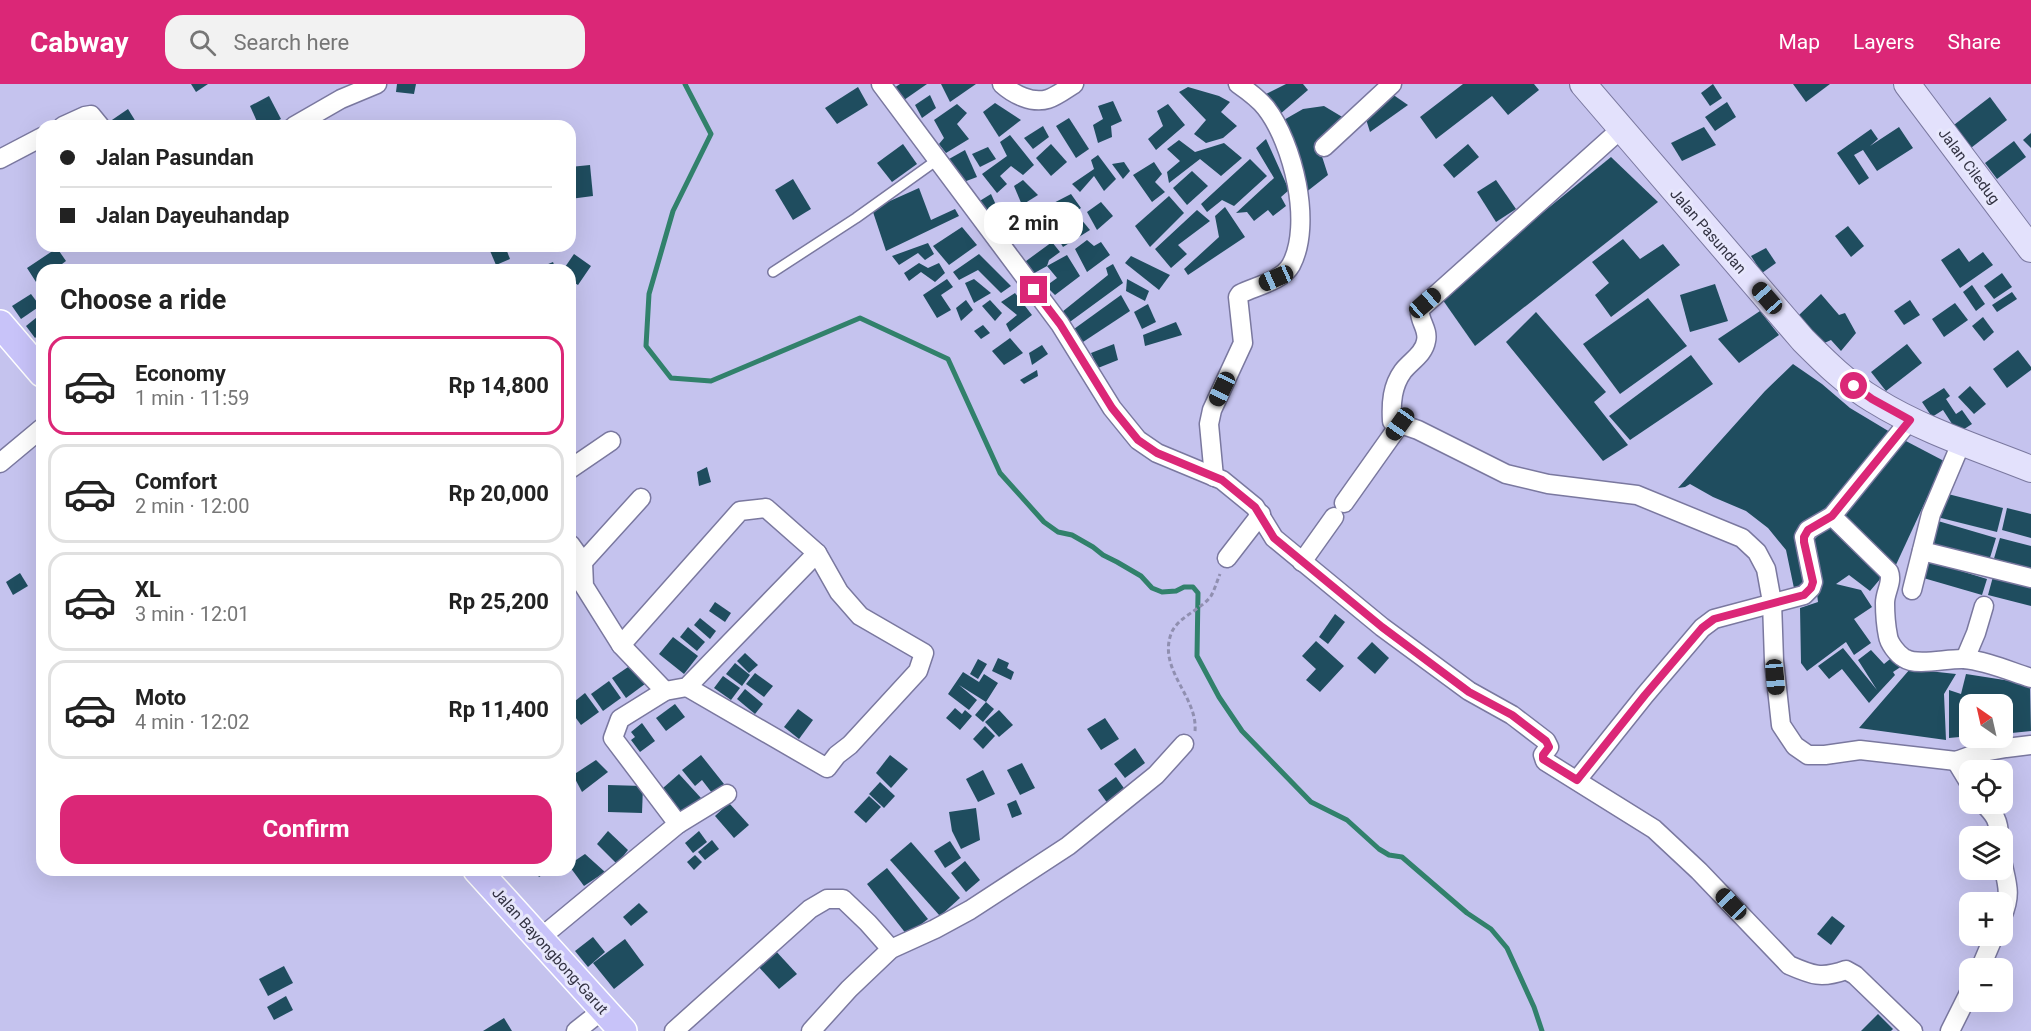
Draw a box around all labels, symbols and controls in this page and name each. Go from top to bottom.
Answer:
search box [165,15,585,69]
text: Cabway [30,26,129,59]
icon: search [186,26,219,59]
text: Search here [234,30,349,55]
text: Map [1778,30,1820,54]
text: Layers [1853,30,1914,54]
text: Share [1947,30,2001,54]
street label: Jalan Ciledug [1935,124,2003,208]
text: Jalan Pasundan [96,145,254,170]
street label: Jalan Pasundan [1666,185,1750,277]
text: Jalan Dayeuhandap [96,203,289,228]
callout: 2 min [984,203,1084,245]
text: 2 min [1008,211,1059,235]
car [1256,262,1296,294]
route end [1020,276,1047,303]
car [1748,279,1786,317]
text: Choose a ride [60,284,226,316]
car [1406,284,1444,322]
icon: car [63,359,117,413]
text: Economy [135,361,226,386]
car [1206,369,1238,409]
route start [1840,372,1867,399]
text: Rp 14,800 [449,373,549,398]
text: 1 min · 11:59 [135,386,250,410]
car [1382,404,1418,444]
icon: car [63,467,117,521]
text: Comfort [135,469,217,494]
text: Rp 20,000 [449,481,549,506]
text: 2 min · 12:00 [135,494,250,518]
icon: car [63,575,117,629]
text: XL [135,577,161,602]
text: Rp 25,200 [449,589,549,614]
text: 3 min · 12:01 [135,602,250,626]
car [1764,658,1786,696]
icon: car [63,683,117,737]
text: Moto [135,685,186,710]
north arrow [1959,694,2013,748]
map controls [1959,694,2013,1012]
text: Rp 11,400 [449,697,549,722]
text: 4 min · 12:02 [135,710,250,734]
button: locate [1959,760,2013,814]
button: Confirm [60,795,552,864]
button: layers [1959,826,2013,880]
street label: Jalan Bayongbong-Garut [488,884,612,1018]
car [1712,885,1750,923]
button: + [1959,892,2013,946]
button: − [1959,958,2013,1012]

